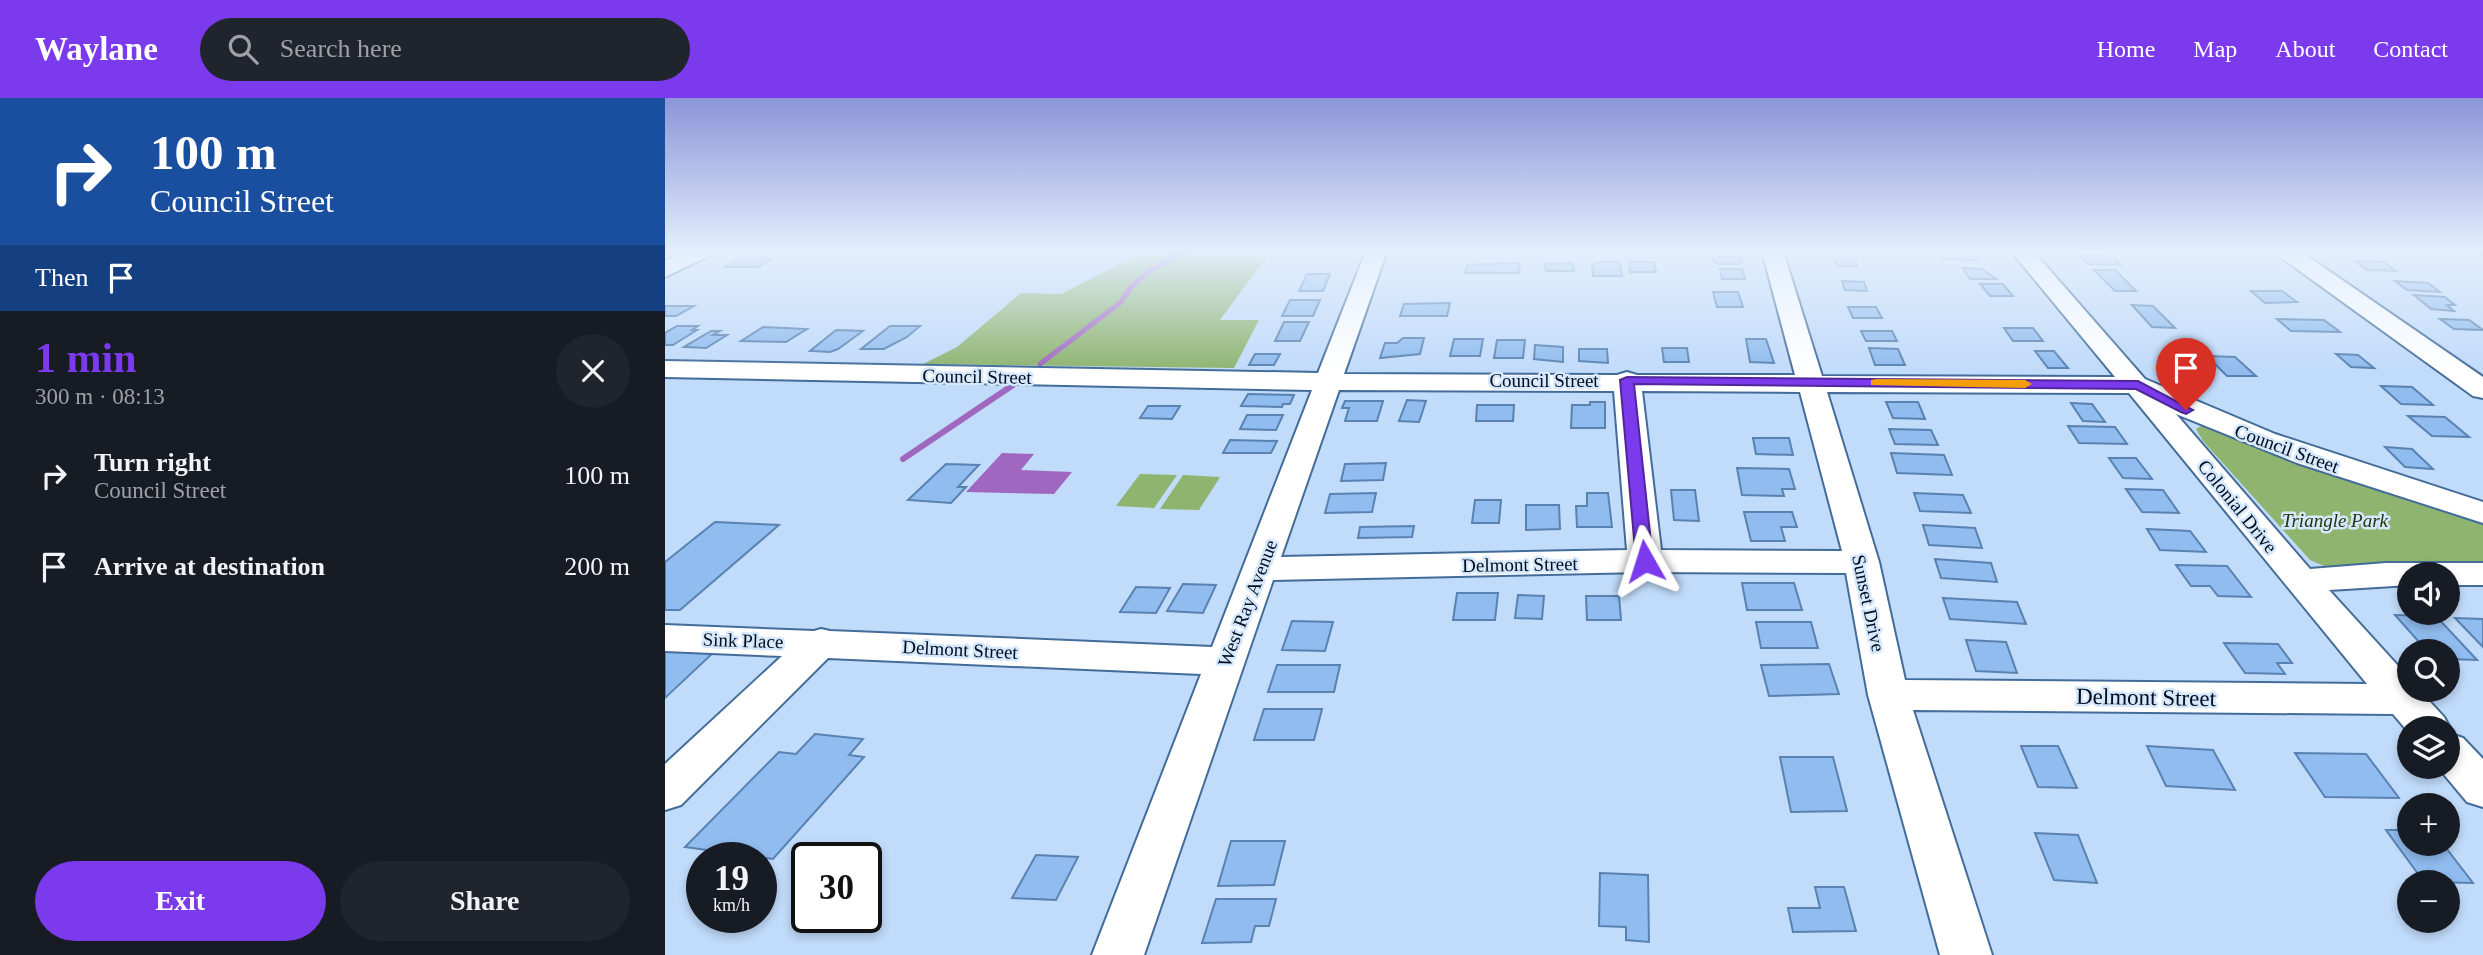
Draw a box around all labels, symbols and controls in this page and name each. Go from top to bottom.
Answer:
search box [200,18,690,81]
icon: search [224,30,262,68]
text: Waylane [35,31,158,67]
text: Search here [280,34,402,63]
text: Home [2097,36,2155,62]
text: Map [2193,36,2237,62]
text: About [2275,36,2335,62]
text: Contact [2373,36,2448,62]
text: 100 m [150,125,277,180]
icon: right [35,126,126,217]
text: Council Street [150,183,334,219]
icon: arrive [102,259,140,297]
text: Then [35,263,88,292]
button: close [556,334,630,408]
text: 1 min [35,335,137,381]
pin [2156,338,2216,410]
icon: arrive [2167,349,2205,387]
street label: Council Street [922,365,1033,388]
street label: Council Street [1489,370,1599,391]
text: 300 m · 08:13 [35,384,165,409]
street label: Council Street [2232,420,2342,477]
text: Turn right [94,448,211,477]
street label: Colonial Drive [2194,456,2281,557]
icon: right [35,457,73,495]
text: 100 m [564,461,630,490]
text: Council Street [94,478,226,503]
park label: Triangle Park [2282,510,2389,531]
position arrow [1608,524,1682,598]
street label: West Ray Avenue [1214,537,1281,670]
icon: arrive [35,548,73,586]
text: Arrive at destination [94,552,325,581]
text: 200 m [564,552,630,581]
street label: Delmont Street [1462,553,1579,576]
street label: Sunset Drive [1848,553,1889,654]
map controls [2397,562,2460,933]
button: sound [2397,562,2460,625]
street label: Sink Place [702,629,784,652]
street label: Delmont Street [902,636,1019,663]
button: search [2397,639,2460,702]
street label: Delmont Street [2076,684,2217,711]
button: layers [2397,716,2460,779]
button: + [2397,793,2460,856]
speed limit sign: 30 [791,842,882,933]
text: 19 [714,859,749,898]
button: Exit [35,861,326,941]
button: Share [340,861,630,941]
button: − [2397,870,2460,933]
text: km/h [713,895,750,915]

